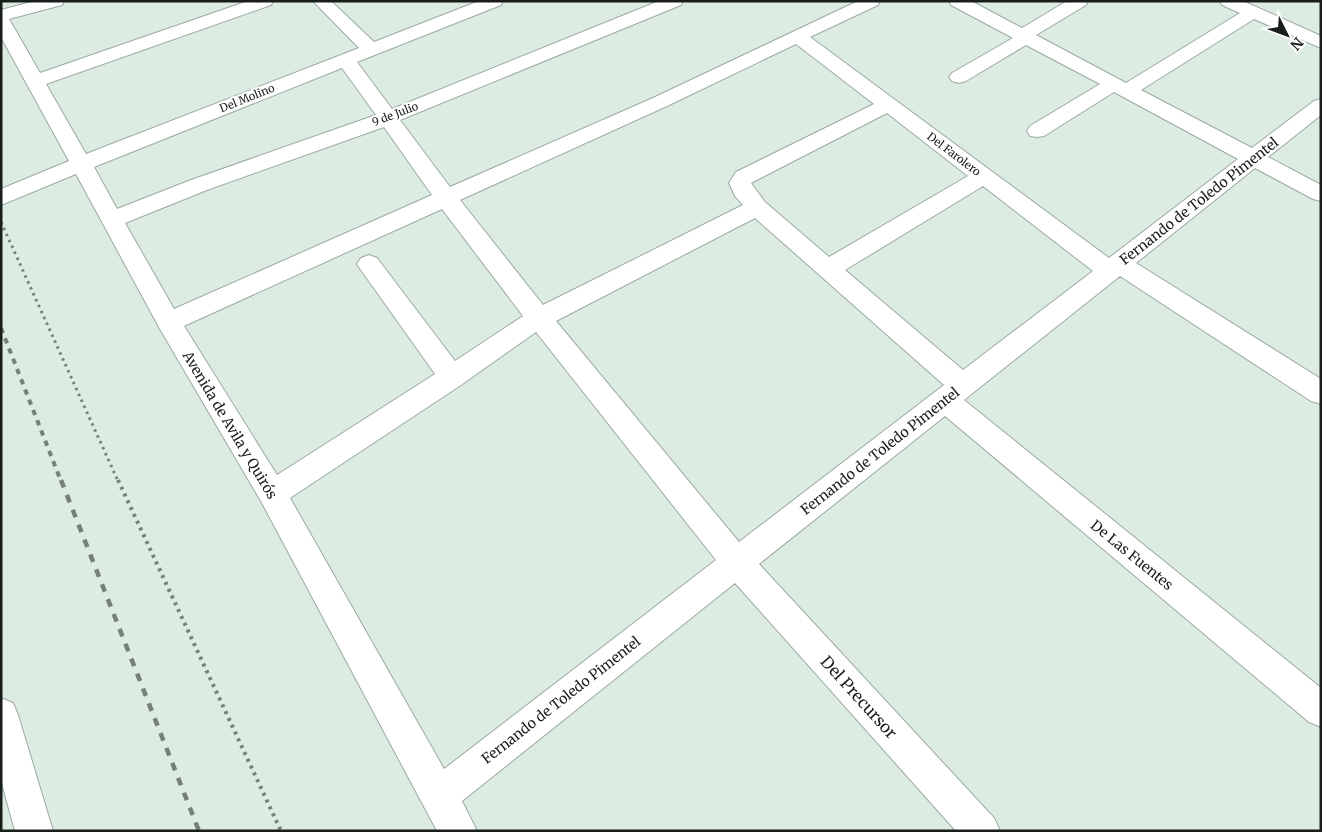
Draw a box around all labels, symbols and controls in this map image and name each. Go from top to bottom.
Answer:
north arrow [1262,10,1312,60]
text: N [1286,34,1307,54]
street label: Del Molino [217,80,277,115]
street label: 9 de Julio [370,99,421,129]
street label: Del Farolero [924,129,984,179]
street label: Fernando de Toledo Pimentel [1116,133,1283,269]
street label: Avenida de Avila y Quirós [178,347,281,502]
street label: Fernando de Toledo Pimentel [797,383,964,519]
street label: De Las Fuentes [1087,516,1177,594]
street label: Fernando de Toledo Pimentel [478,632,645,768]
street label: Del Precursor [817,651,901,743]

